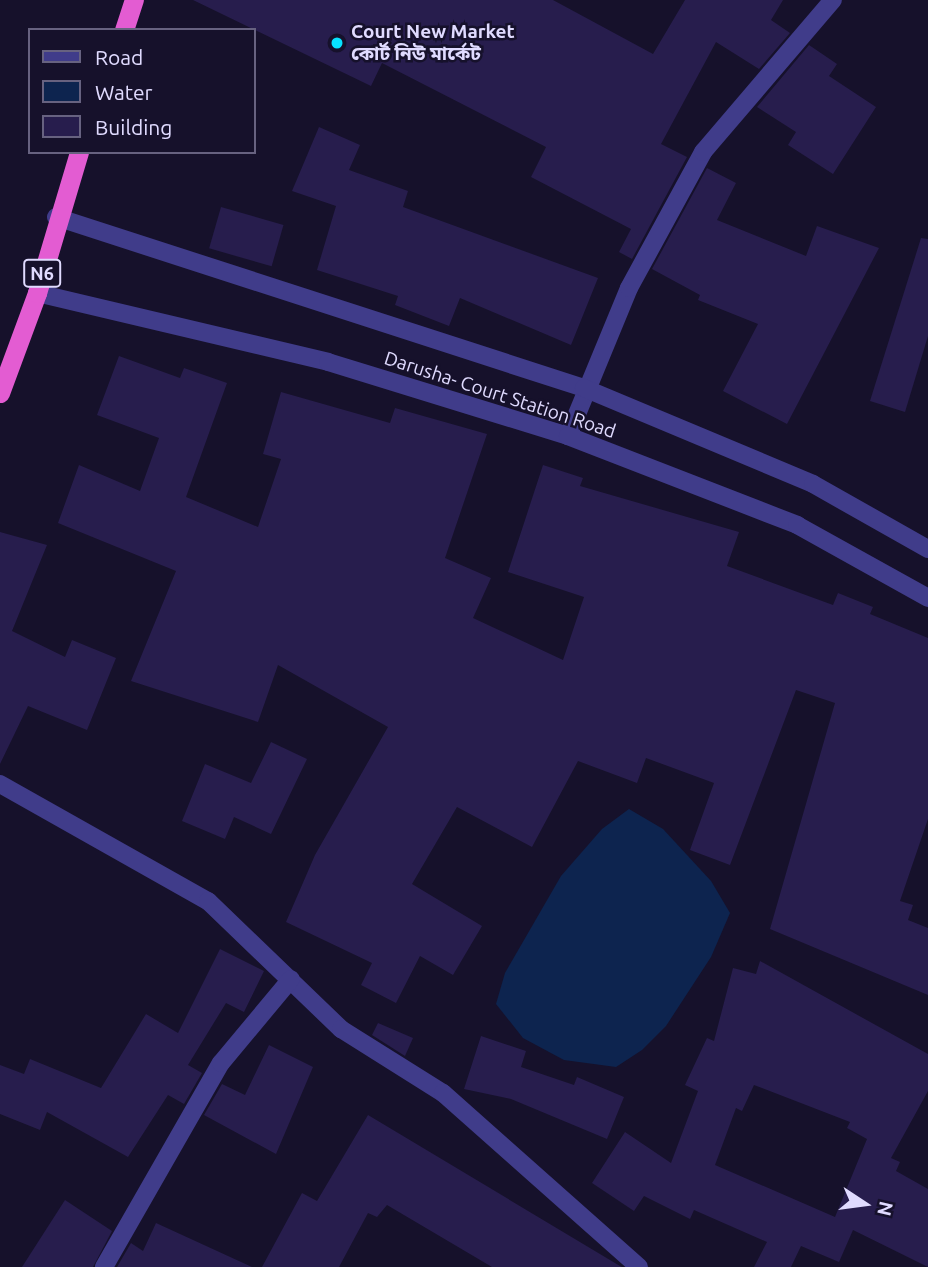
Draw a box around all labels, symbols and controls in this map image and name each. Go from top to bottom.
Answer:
place label: Court New Market কোর্ট নিউ মার্কেট [351,21,515,65]
legend [28,28,256,154]
marker: Court New Market কোর্ট নিউ মার্কেট [329,35,345,51]
text: Road [95,45,143,69]
text: Water [95,80,153,104]
text: Building [95,115,172,139]
road number: N6 [23,258,61,288]
street label: Darusha- Court Station Road [381,347,619,443]
north arrow [830,1169,900,1239]
text: N [873,1199,898,1218]

